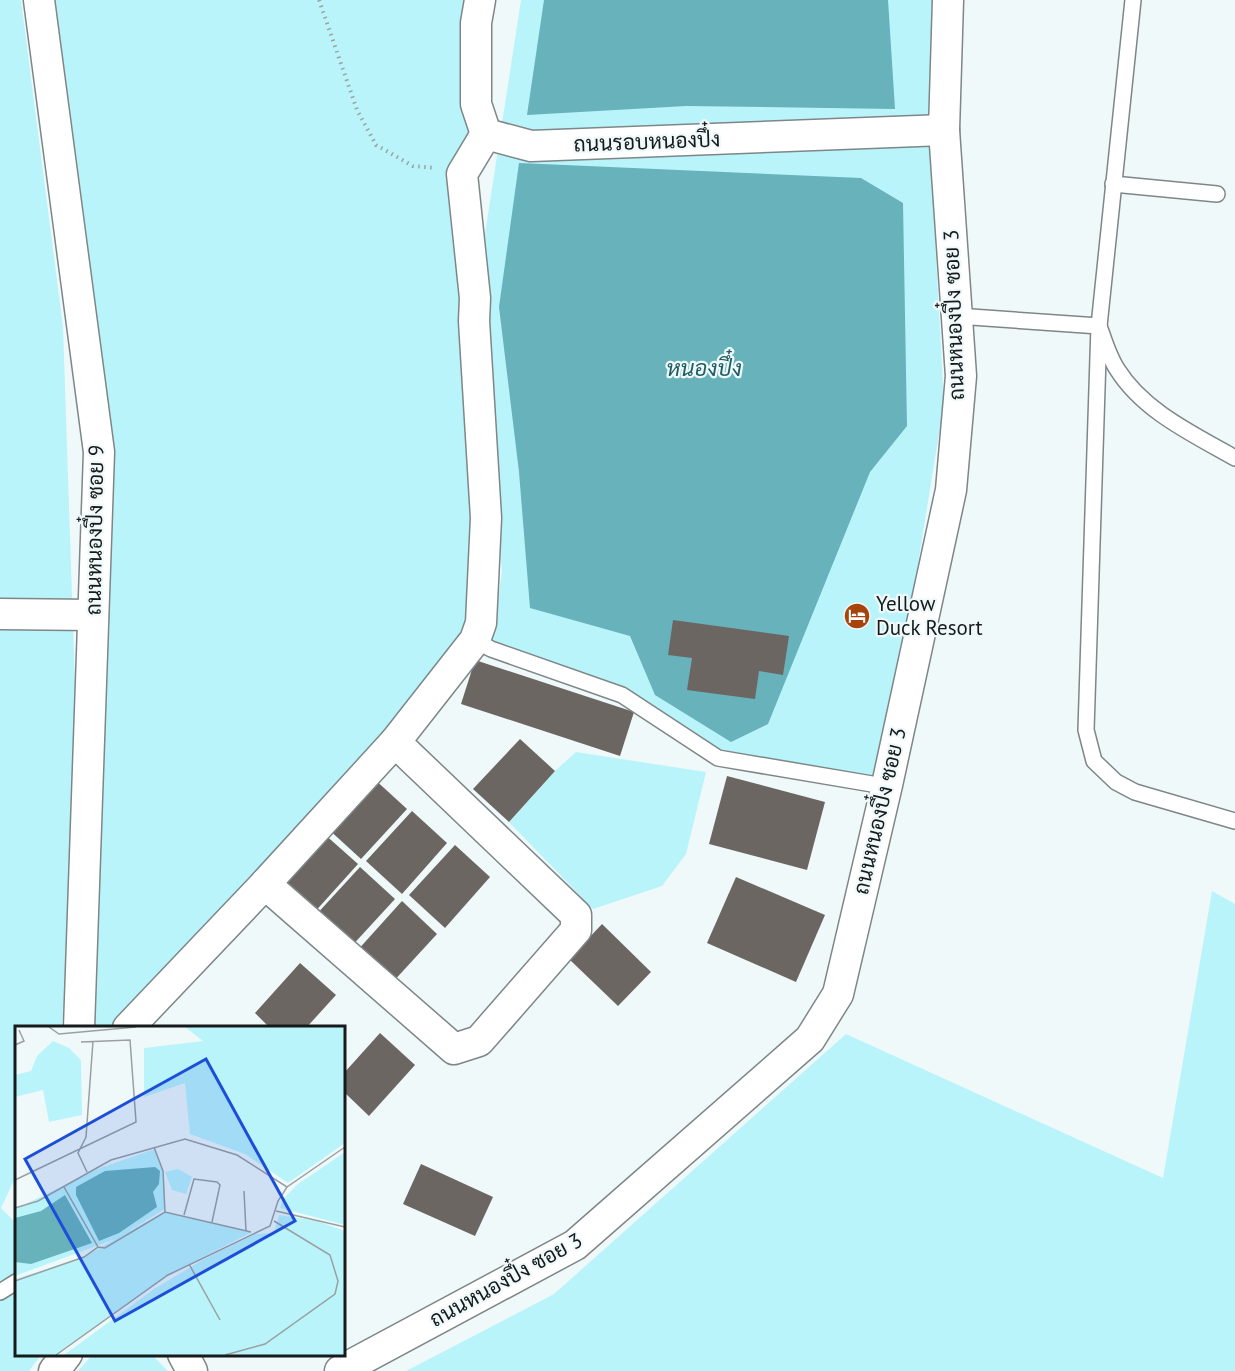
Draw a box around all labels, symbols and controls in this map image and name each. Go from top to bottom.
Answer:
street label: ถนนรอบหนองปึ๋ง [573,120,721,158]
street label: ถนนหนองปึ๋ง ซอย 3 [931,229,970,401]
water label: หนองปึ๋ง [666,349,742,382]
street label: ถนนหนองปึ๋ง ซอย 9 [74,444,109,616]
place label: Yellow Duck Resort [876,590,983,641]
hotel icon: Yellow Duck Resort [842,601,872,631]
street label: ถนนหนองปึ๋ง ซอย 3 [841,723,912,897]
inset map [15,1026,345,1356]
street label: ถนนหนองปึ๋ง ซอย 3 [422,1221,587,1333]

